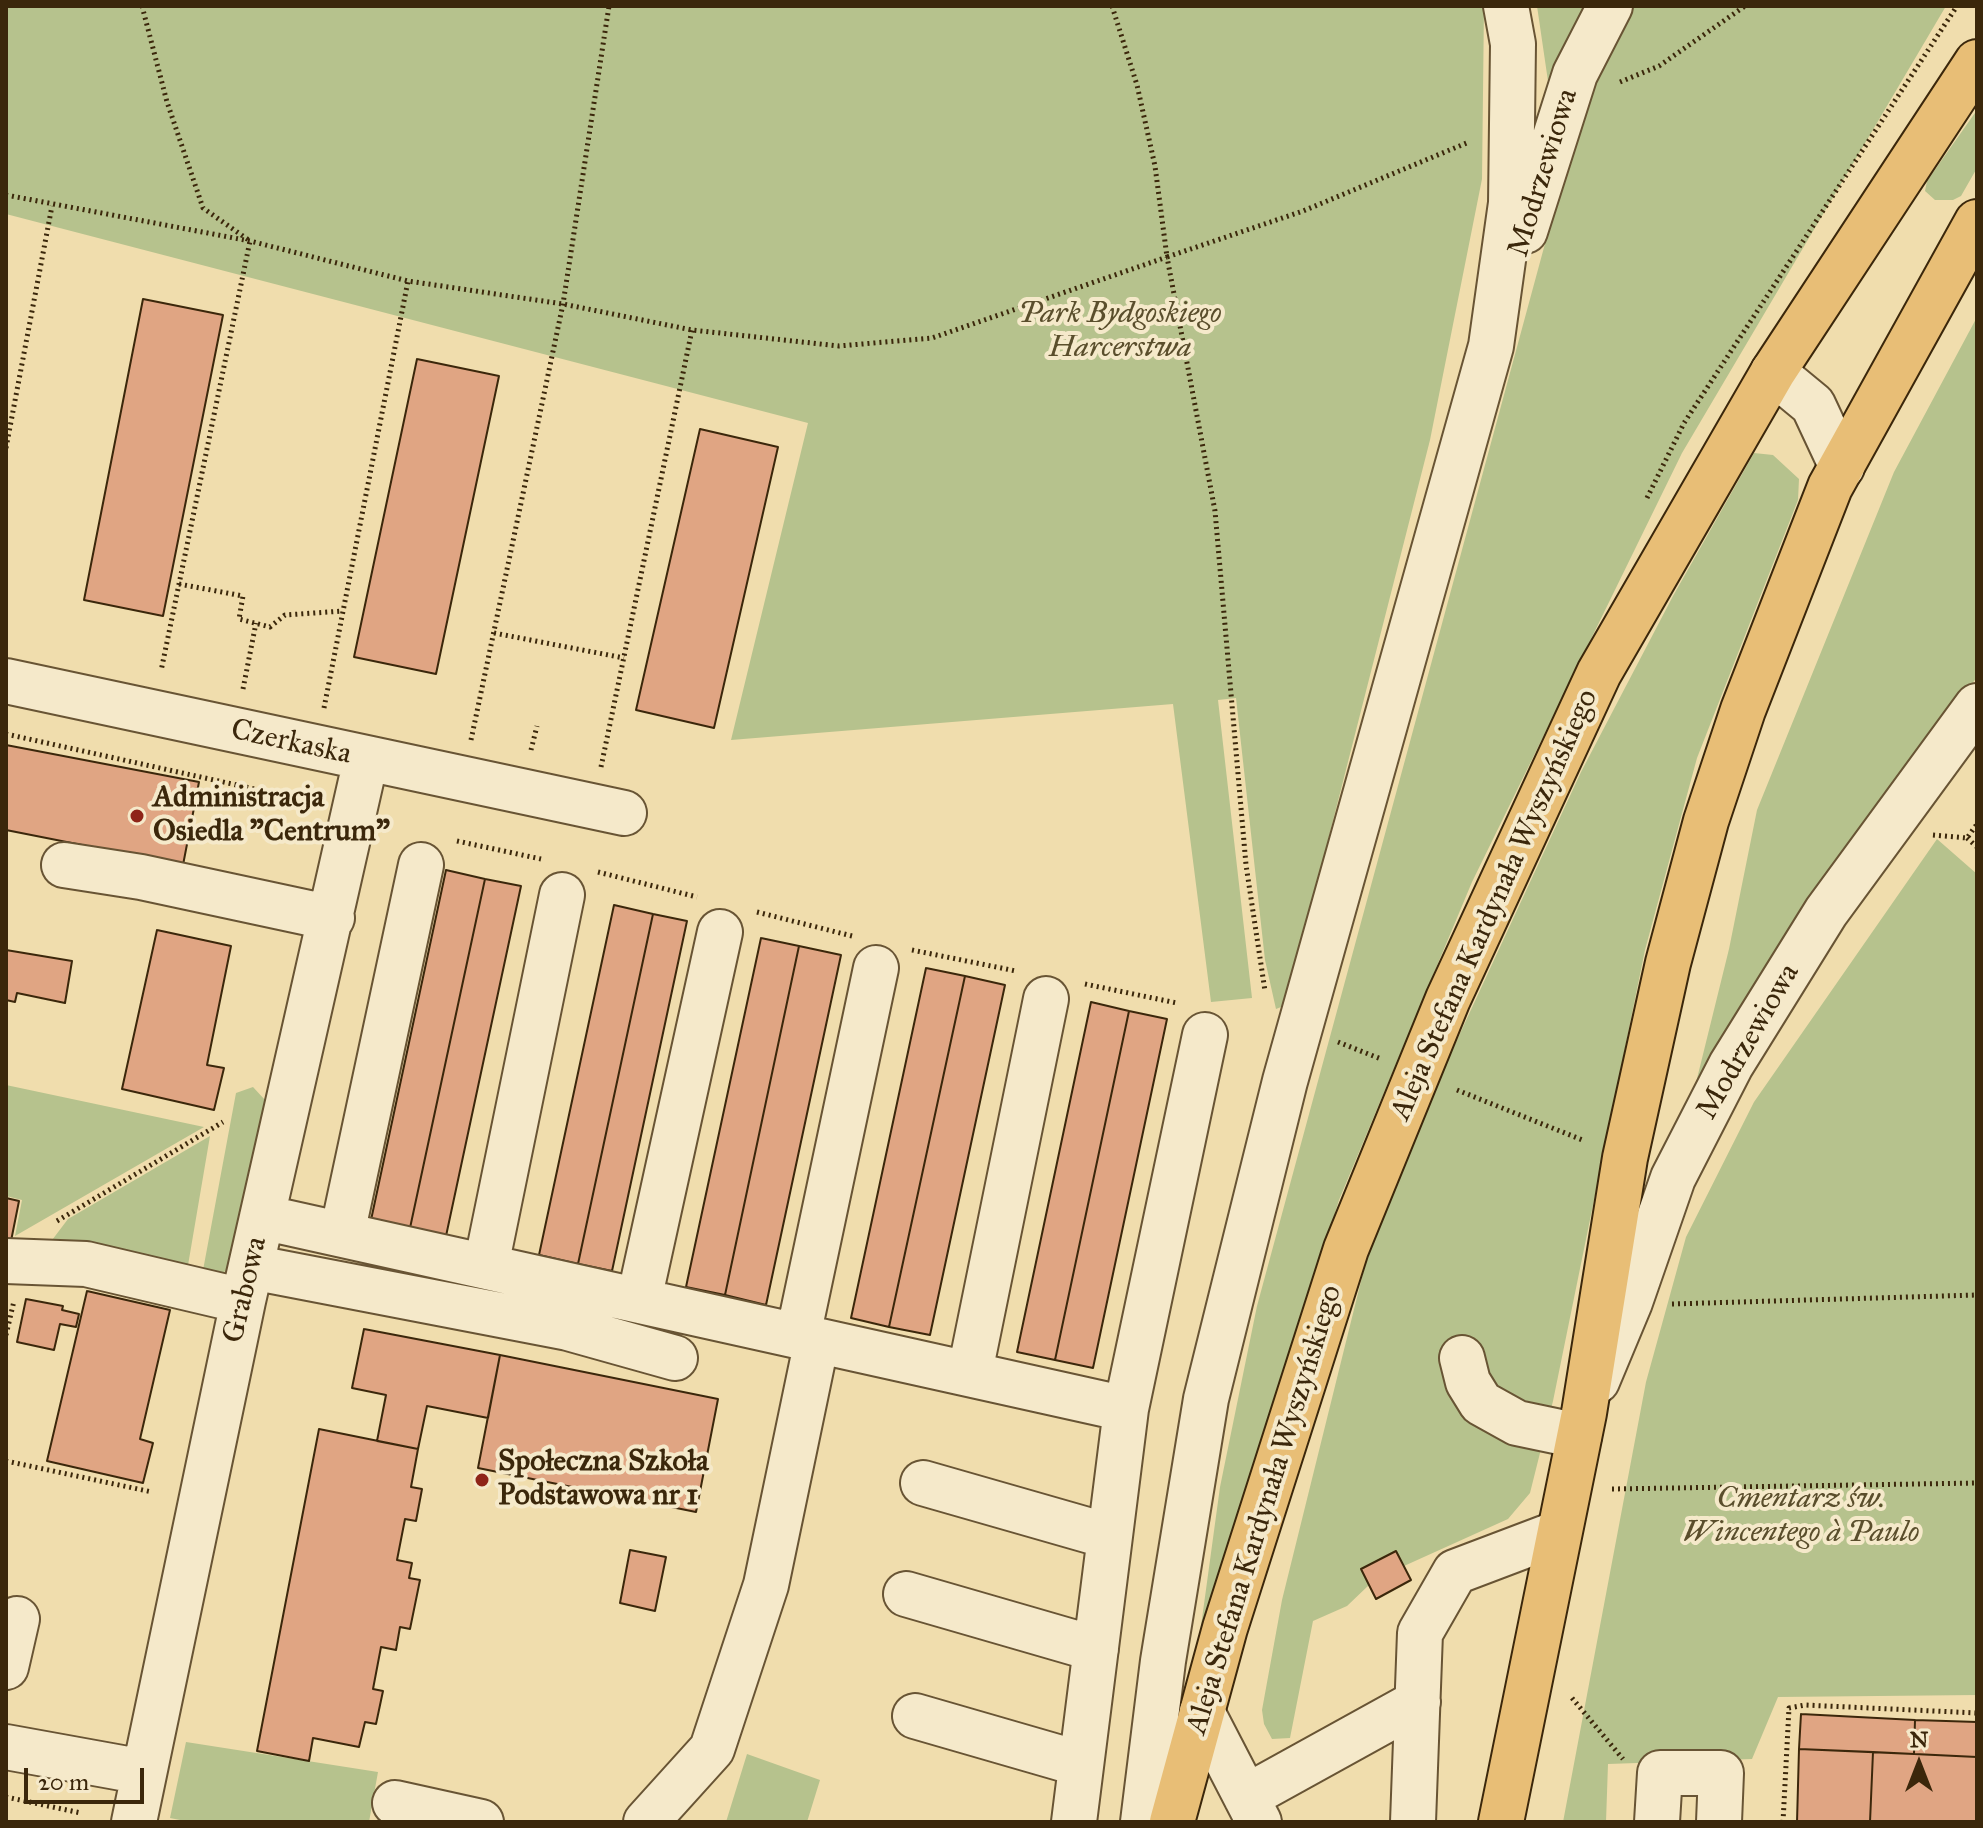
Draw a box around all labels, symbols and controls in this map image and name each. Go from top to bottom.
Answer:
street label: Modrzewiowa [1501,85,1587,261]
park label: Park Bydgoskiego Harcerstwa [1018,297,1222,368]
street label: Aleja Stefana Kardynała Wyszyńskiego [1383,684,1607,1126]
street label: Czerkaska [228,713,354,773]
place label: Administracja Osiedla "Centrum" [153,781,390,852]
marker: Administracja Osiedla "Centrum" [128,807,146,825]
street label: Modrzewiowa [1690,958,1808,1126]
street label: Grabowa [216,1233,276,1347]
street label: Aleja Stefana Kardynała Wyszyńskiego [1179,1281,1351,1739]
place label: Społeczna Szkoła Podstawowa nr 1 [498,1445,709,1516]
marker: Społeczna Szkoła Podstawowa nr 1 [473,1471,491,1489]
park label: Cmentarz św. Wincentego à Paulo [1683,1482,1919,1552]
north arrow [1879,1724,1959,1804]
text: N [1910,1726,1928,1753]
scale bar [28,1752,148,1802]
text: 20 m [38,1767,89,1797]

